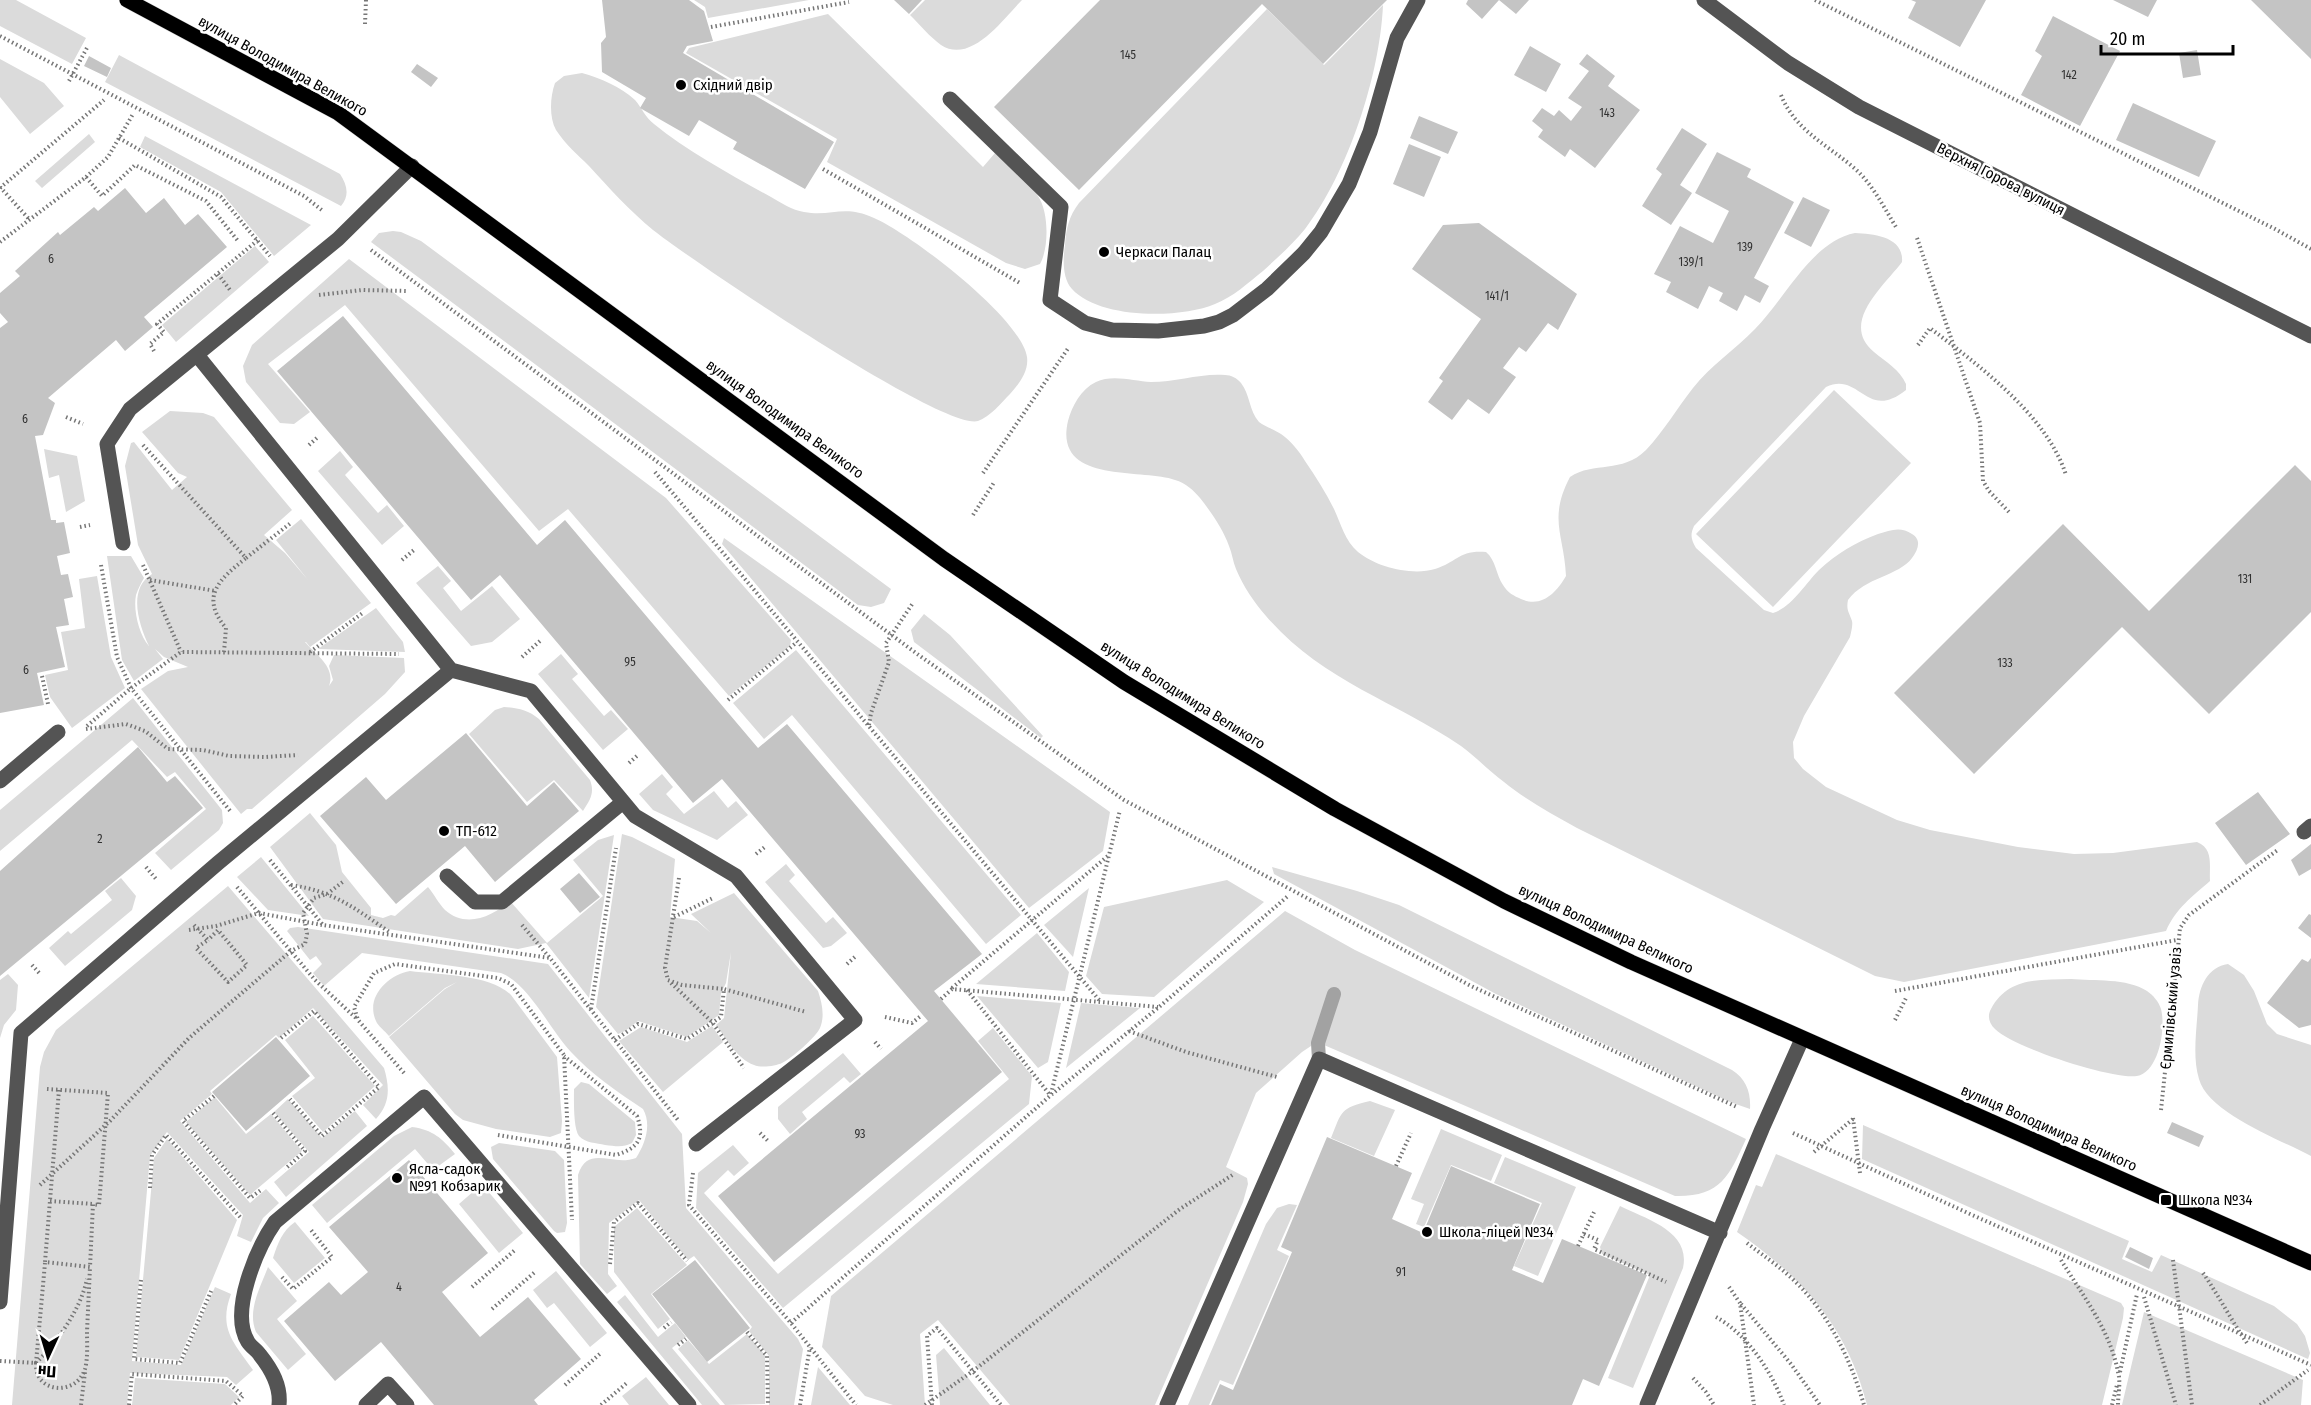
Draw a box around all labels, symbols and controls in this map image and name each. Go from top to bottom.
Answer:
street label: вулиця Володимира Великого [195,12,371,120]
scale bar [2101,18,2233,56]
text: 20 m [2110,28,2145,50]
house number: 145 [1120,48,1136,62]
house number: 142 [2061,68,2077,82]
place label: Східний двір [693,76,773,94]
marker: Східний двір [674,78,688,92]
house number: 143 [1599,106,1615,120]
street label: Верхня Горова вулиця [1934,139,2068,219]
house number: 139 [1737,240,1753,254]
place label: Черкаси Палац [1116,243,1211,261]
marker: Черкаси Палац [1097,245,1111,259]
house number: 6 [48,252,54,266]
house number: 139/1 [1679,255,1703,269]
house number: 141/1 [1485,289,1509,303]
street label: вулиця Володимира Великого [703,356,868,482]
house number: 6 [22,412,28,426]
house number: 131 [2238,572,2252,586]
street label: вулиця Володимира Великого [1097,637,1269,753]
house number: 95 [624,655,636,669]
house number: 133 [1997,656,2013,670]
house number: 6 [23,663,29,677]
place label: ТП-612 [456,822,497,840]
marker: ТП-612 [437,824,451,838]
house number: 2 [97,832,103,846]
street label: вулиця Володимира Великого [1516,881,1696,978]
street label: Єрмилівський узвіз [2157,946,2185,1070]
street label: вулиця Володимира Великого [1958,1081,2140,1175]
house number: 93 [854,1127,866,1141]
place label: Ясла-садок №91 Кобзарик [409,1160,501,1195]
marker: Ясла-садок №91 Кобзарик [390,1171,404,1185]
place label: Школа №34 [2178,1191,2253,1209]
marker: Школа №34 [2159,1193,2173,1207]
place label: Школа-ліцей №34 [1439,1223,1553,1241]
marker: Школа-ліцей №34 [1420,1225,1434,1239]
house number: 91 [1396,1265,1406,1279]
house number: 4 [396,1280,402,1294]
north arrow [18,1327,78,1387]
text: Пн [37,1361,57,1382]

